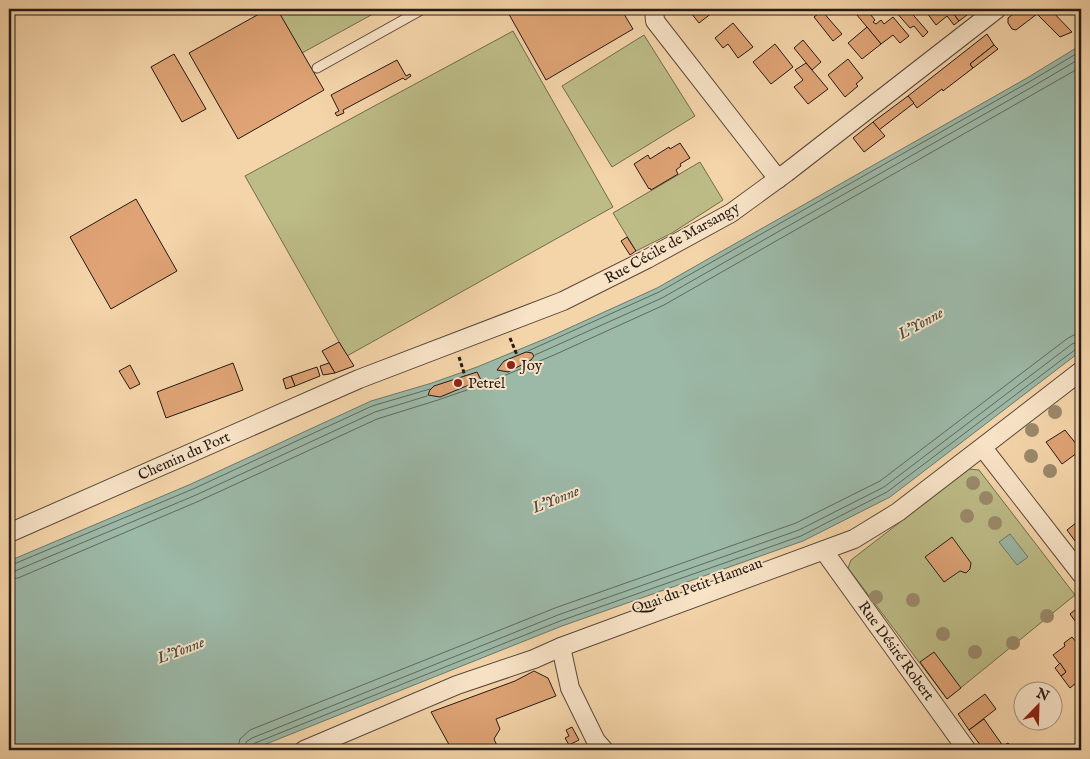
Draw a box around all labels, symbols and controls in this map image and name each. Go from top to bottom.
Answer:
street label: Rue Cécile de Marsangy [601,198,743,288]
water label: L'Yonne [894,303,948,345]
place label: Joy [519,356,543,375]
marker: Joy [505,359,517,371]
place label: Petrel [468,374,506,393]
marker: Petrel [452,377,464,389]
street label: Chemin du Port [135,427,233,485]
water label: L'Yonne [529,481,583,519]
street label: Quai du Petit Hameau [629,553,765,618]
street label: Rue Désiré Robert [854,598,938,704]
water label: L'Yonne [154,633,208,669]
north arrow [1012,682,1062,732]
text: N [1033,684,1052,706]

